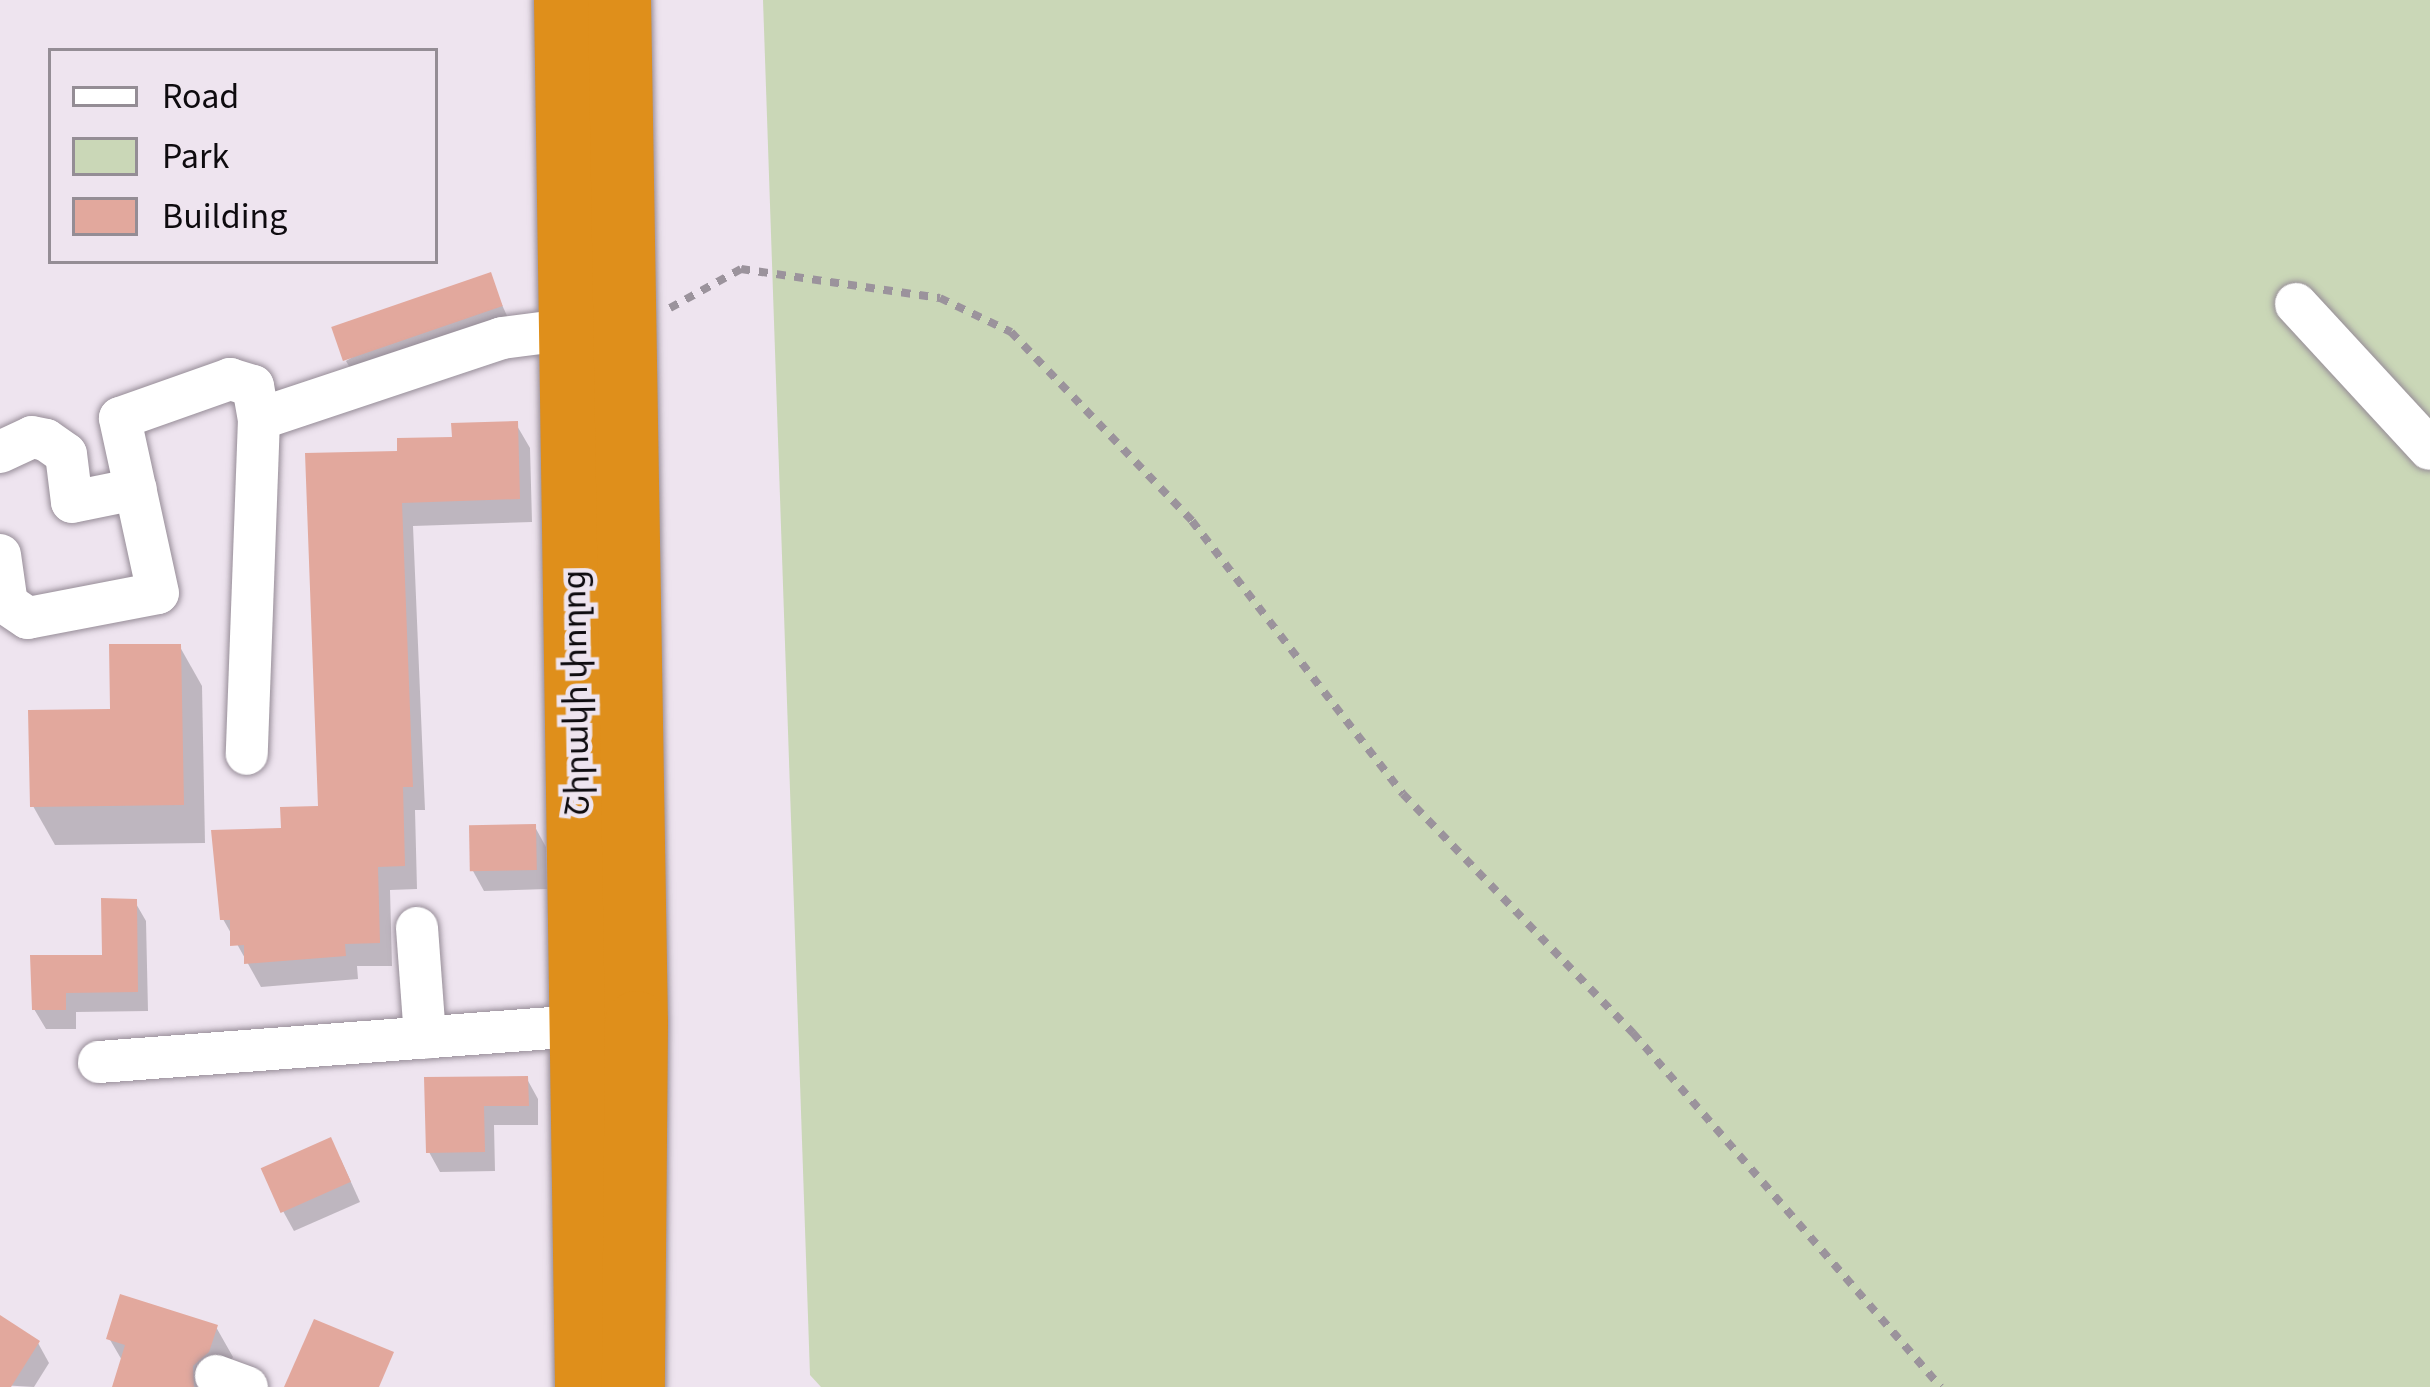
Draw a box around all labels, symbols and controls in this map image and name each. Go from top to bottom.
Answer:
legend [48,48,438,264]
text: Road [162,71,239,122]
text: Park [162,131,229,182]
text: Building [162,191,287,242]
street label: Շիրակի փողոց [555,570,599,816]

